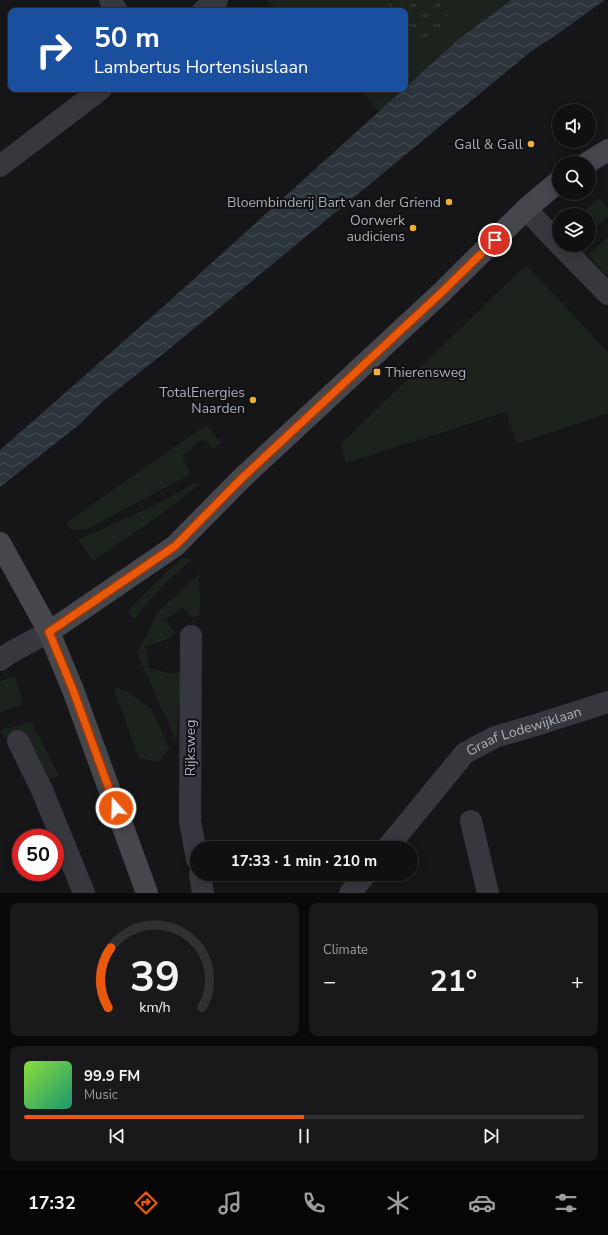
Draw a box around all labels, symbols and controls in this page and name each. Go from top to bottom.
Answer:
text: 50 m [94,19,160,57]
icon: right [28,24,80,76]
text: Lambertus Hortensiuslaan [94,55,308,79]
map controls [552,104,596,252]
button: sound [552,104,596,148]
place label: Gall & Gall [454,135,524,154]
marker: Gall & Gall [526,139,536,149]
button: search [552,156,596,200]
place label: Bloembinderij Bart van der Griend [227,193,441,212]
marker: Bloembinderij Bart van der Griend [444,197,454,207]
button: layers [552,208,596,252]
place label: Oorwerk audiciens [346,211,406,246]
marker: Oorwerk audiciens [408,223,418,233]
pin [478,223,512,257]
icon: arrive [484,229,506,251]
place label: Thierensweg [385,363,466,382]
marker: Thierensweg [372,367,382,377]
place label: TotalEnergies Naarden [159,383,245,418]
marker: TotalEnergies Naarden [248,395,258,405]
street label: Graaf Lodewijklaan [463,702,584,761]
street label: Rijksweg [181,720,200,776]
position arrow [95,787,137,829]
speed limit sign: 50 [12,829,64,881]
text: 17:33 · 1 min · 210 m [231,851,377,871]
text: Climate [323,941,368,959]
text: 39 [130,948,179,1005]
text: 21° [430,961,477,1002]
text: − [323,967,336,997]
text: + [571,967,584,997]
text: km/h [139,997,170,1016]
text: 99.9 FM [84,1066,140,1086]
text: Music [84,1086,118,1104]
icon: previous [106,1125,128,1147]
icon: pause [293,1125,315,1147]
icon: next [480,1125,502,1147]
icon: directions [132,1189,160,1217]
icon: music [216,1189,244,1217]
icon: phone [300,1189,328,1217]
icon: climate [384,1189,412,1217]
icon: car [468,1189,496,1217]
icon: filters [552,1189,580,1217]
text: 17:32 [28,1191,76,1215]

